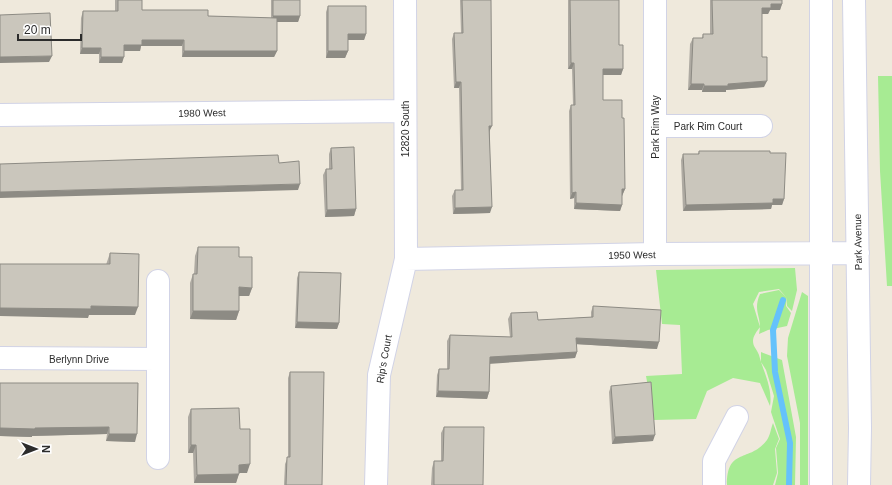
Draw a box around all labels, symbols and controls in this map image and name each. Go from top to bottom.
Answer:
scale bar [18,16,81,42]
text: 20 m [24,23,51,37]
street label: Park Rim Way [650,95,661,159]
street label: 12820 South [400,101,411,157]
street label: 1980 West [178,107,226,119]
street label: Park Rim Court [674,121,742,132]
street label: Park Avenue [852,213,864,270]
street label: 1950 West [608,249,656,261]
street label: Rip's Court [374,334,394,384]
street label: Berlynn Drive [49,354,109,365]
north arrow [16,429,56,469]
text: N [40,445,52,453]

